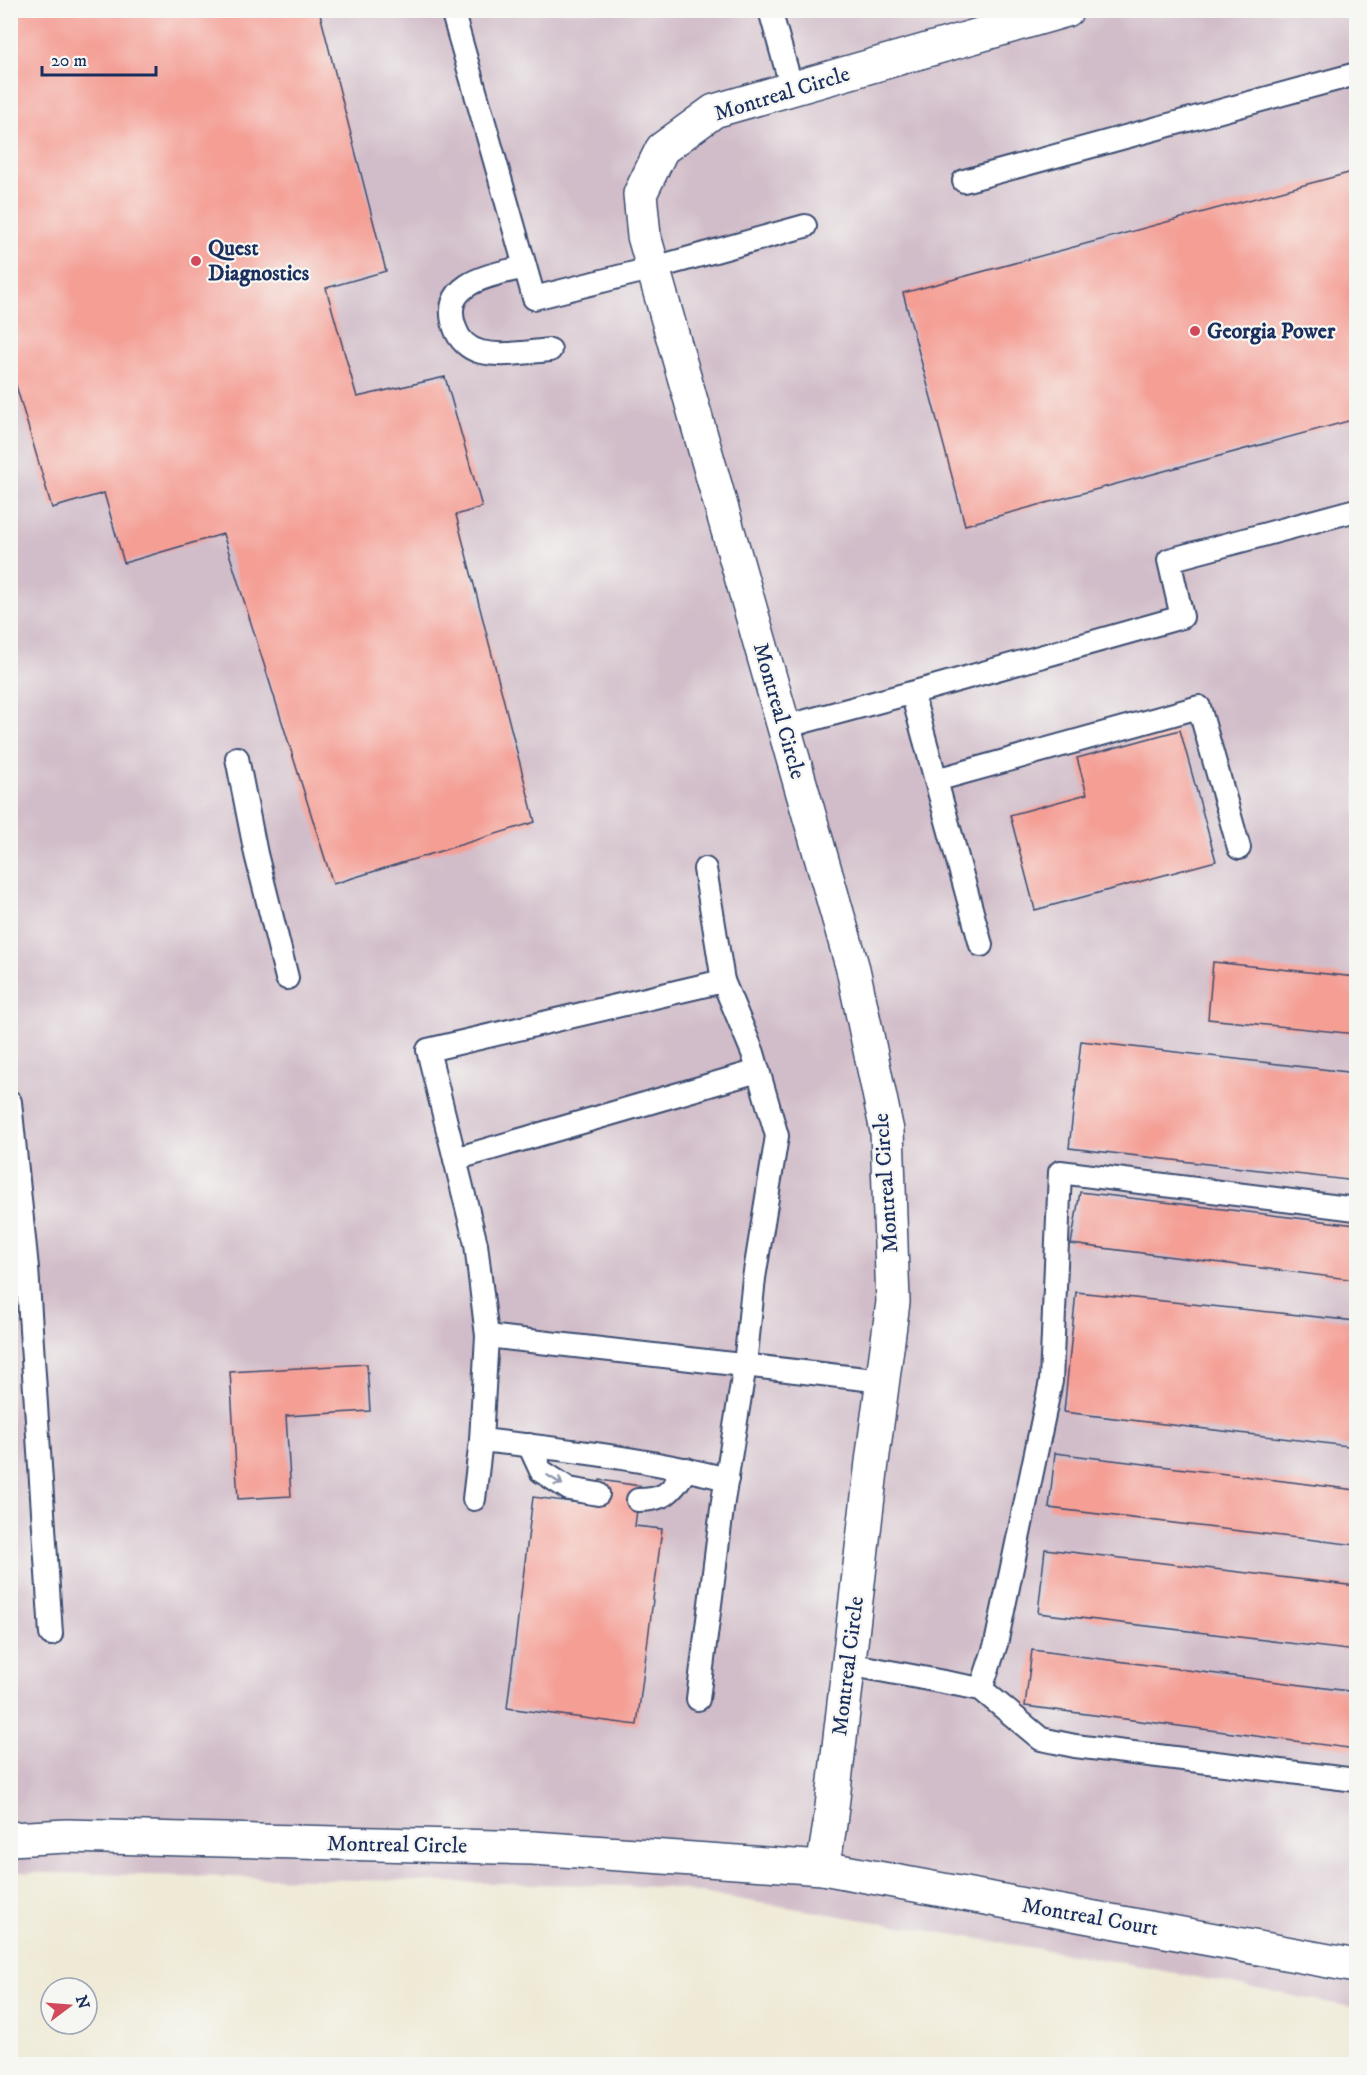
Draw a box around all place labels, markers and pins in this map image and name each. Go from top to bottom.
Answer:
place label: Quest Diagnostics [208,235,310,287]
marker: Quest Diagnostics [189,254,203,268]
place label: Georgia Power [1207,318,1336,345]
marker: Georgia Power [1188,324,1202,338]

